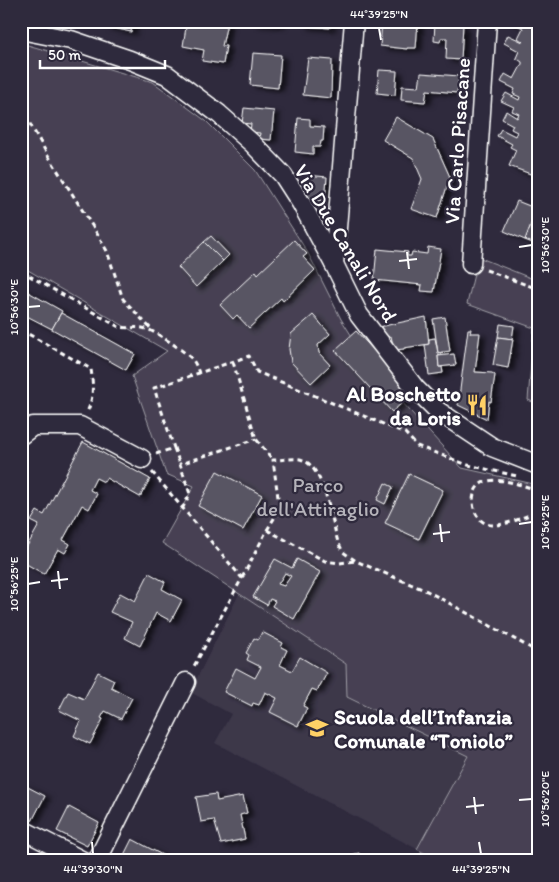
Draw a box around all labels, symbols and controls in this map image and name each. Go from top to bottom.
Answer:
text: 44°39'25"N [350,7,408,21]
scale bar [40,38,165,70]
text: 50 m [48,46,81,64]
street label: Via Carlo Pisacane [439,57,475,225]
street label: Via Due Canali Nord [289,159,403,327]
text: 10°56'30"E [538,216,552,273]
text: 10°56'30"E [7,278,21,335]
place label: Al Boschetto da Loris [345,381,461,430]
restaurant icon: Al Boschetto da Loris [464,392,490,418]
park label: Parco dell'Attiraglio [257,472,379,521]
text: 10°56'25"E [538,494,552,550]
text: 10°56'25"E [7,556,21,612]
place label: Scuola dell’Infanzia Comunale “Toniolo” [334,704,513,753]
school or university icon: Scuola dell’Infanzia Comunale “Toniolo” [304,715,330,741]
text: 10°56'20"E [538,771,552,827]
text: 44°39'30"N [63,862,123,876]
text: 44°39'25"N [452,862,510,876]

